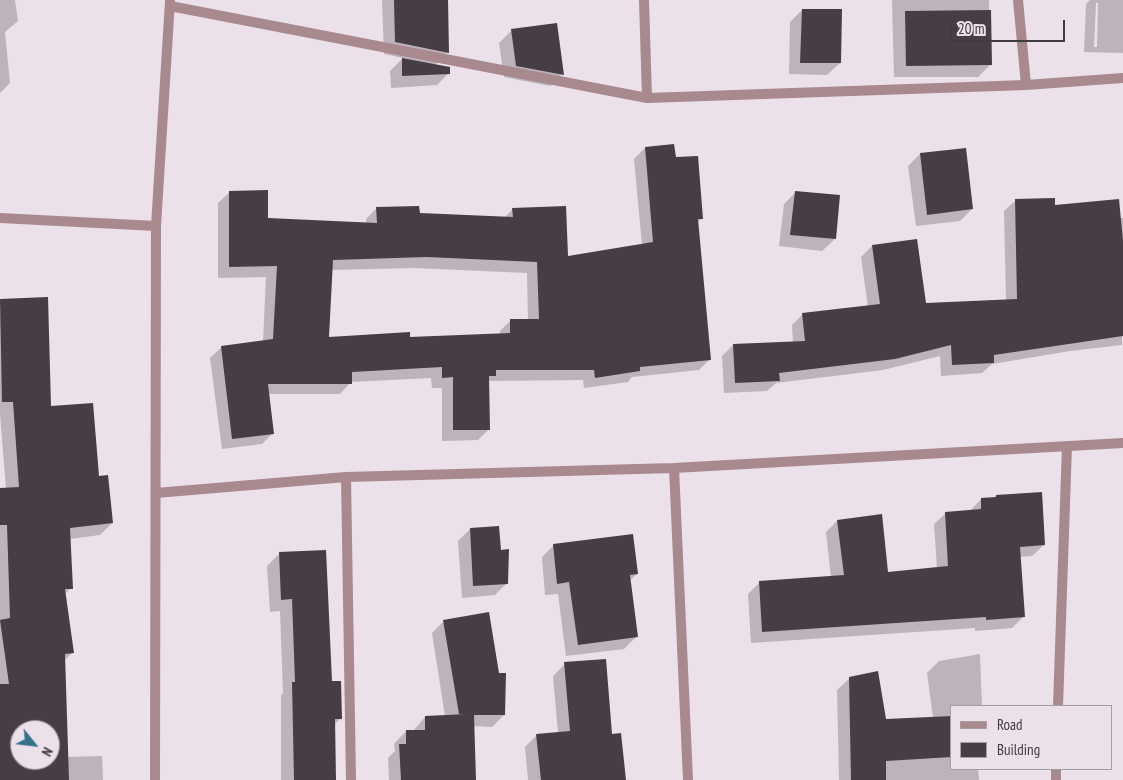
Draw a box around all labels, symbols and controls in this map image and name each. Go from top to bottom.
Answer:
scale bar [953,10,1068,42]
text: 20 m [958,19,984,38]
legend [950,705,1113,770]
text: Road [997,715,1023,734]
north arrow [10,720,60,770]
text: Building [997,740,1040,759]
text: N [38,744,57,759]

